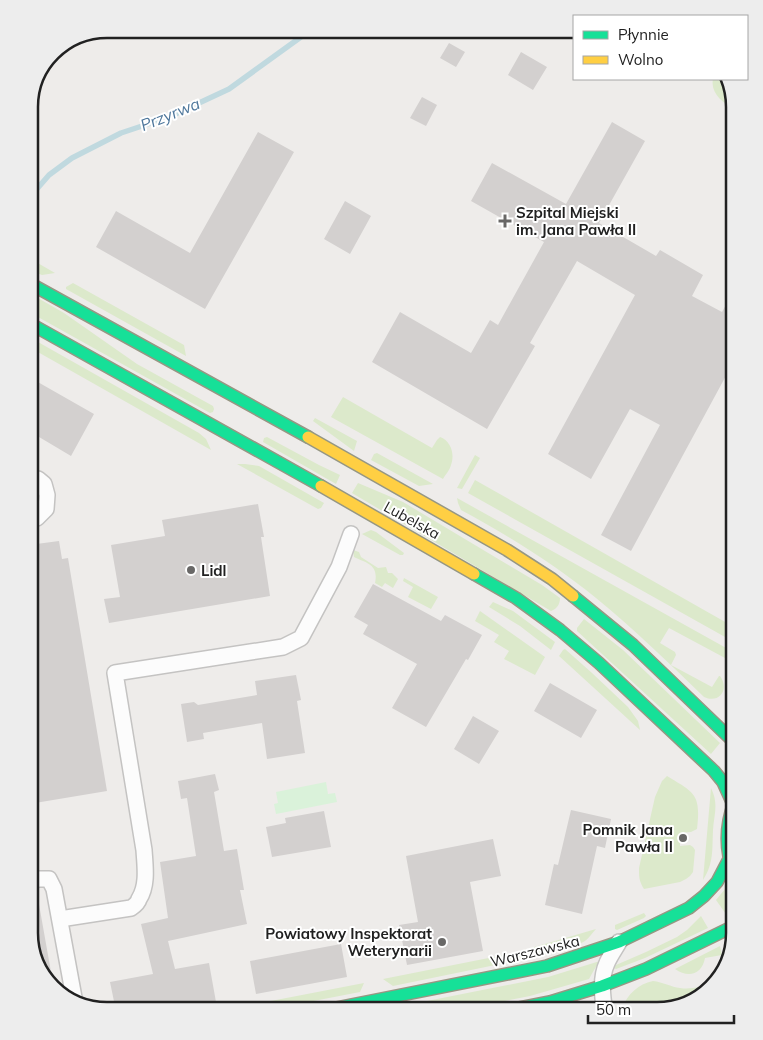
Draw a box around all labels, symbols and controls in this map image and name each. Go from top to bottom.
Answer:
legend [573,15,748,80]
text: Płynnie [618,25,669,44]
text: Wolno [618,50,663,69]
water label: Przyrwa [137,93,203,135]
place label: Szpital Miejski im. Jana Pawła II [516,203,636,239]
marker: Szpital Miejski im. Jana Pawła II [498,214,512,228]
street label: Lubelska [380,497,444,543]
place label: Lidl [201,561,227,580]
marker: Lidl [185,564,197,576]
place label: Pomnik Jana Pawła II [583,820,673,856]
marker: Pomnik Jana Pawła II [677,832,689,844]
place label: Powiatowy Inspektorat Weterynarii [265,924,432,960]
street label: Warszawska [488,931,582,971]
marker: Powiatowy Inspektorat Weterynarii [436,936,448,948]
scale bar [588,992,734,1024]
text: 50 m [596,1000,631,1019]

